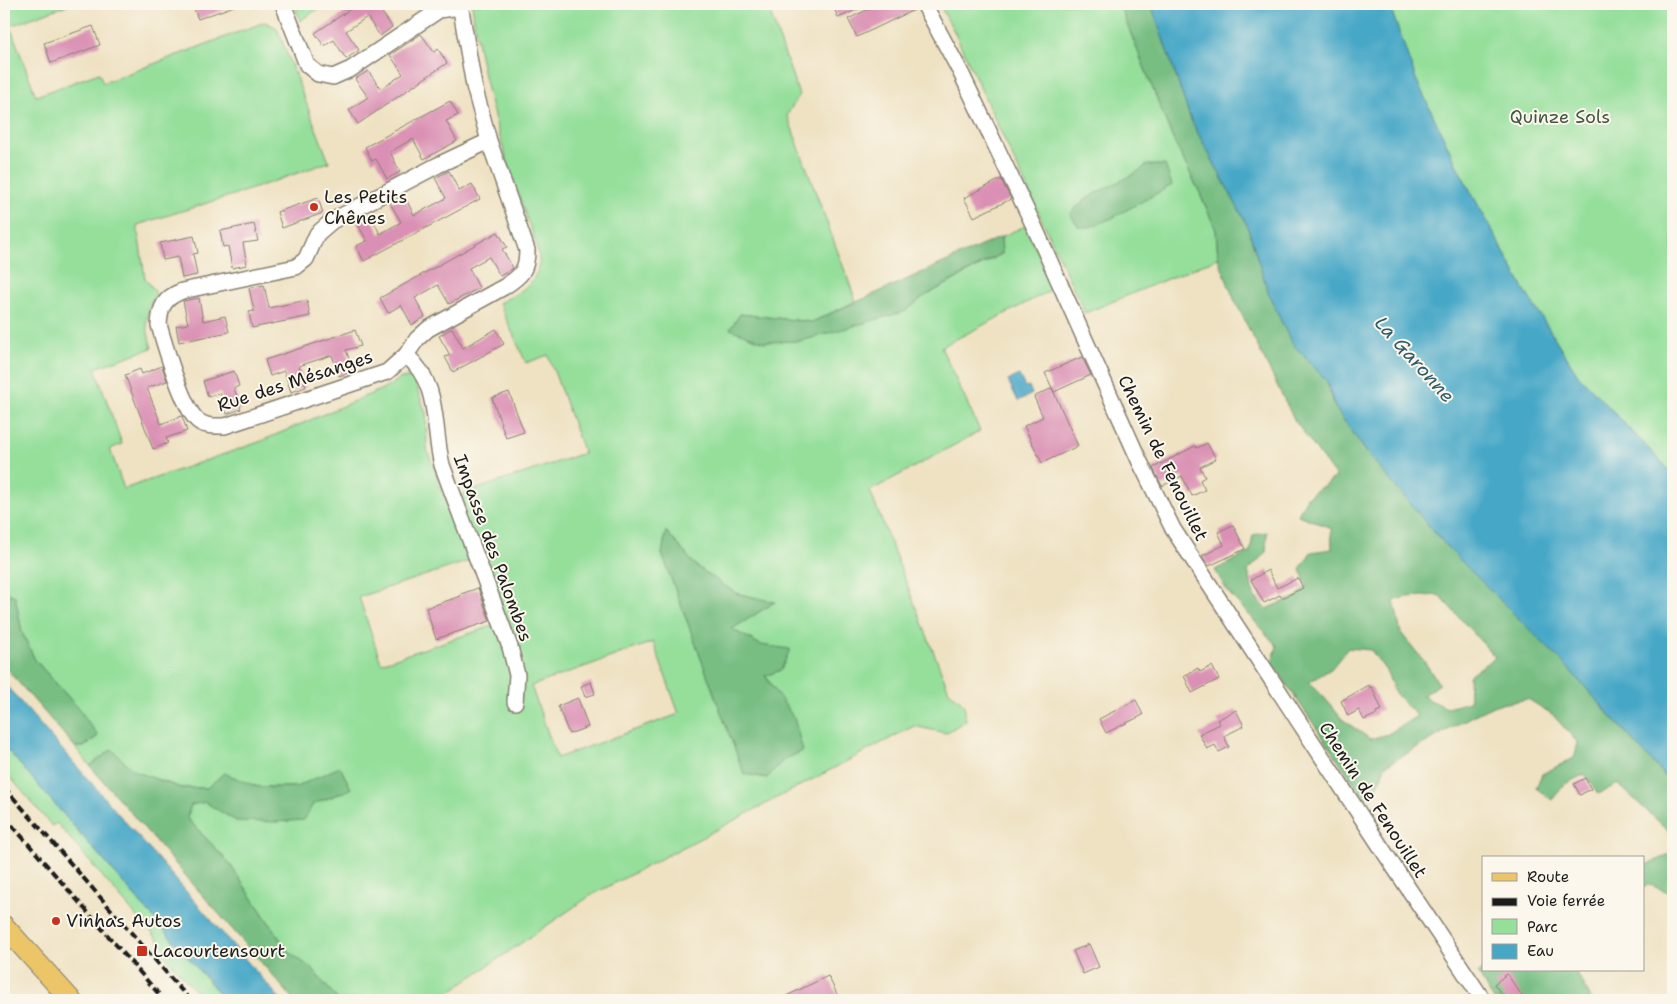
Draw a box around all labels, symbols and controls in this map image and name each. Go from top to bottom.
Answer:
park label: Quinze Sols [1510,105,1610,129]
place label: Les Petits Chênes [324,185,407,230]
marker: Les Petits Chênes [308,201,320,213]
water label: La Garonne [1369,311,1460,408]
street label: Rue des Mésanges [214,344,376,418]
street label: Chemin de Fenouillet [1112,371,1214,545]
street label: Impasse des Palombes [448,451,538,645]
street label: Chemin de Fenouillet [1313,717,1433,883]
legend [1482,856,1644,972]
text: Route [1527,867,1569,887]
text: Voie ferrée [1527,891,1605,911]
place label: Vinhas Autos [66,909,181,933]
marker: Vinhas Autos [50,915,62,927]
text: Parc [1527,917,1558,937]
place label: Lacourtensourt [153,939,286,963]
text: Eau [1527,941,1554,961]
marker: Lacourtensourt [135,944,149,958]

